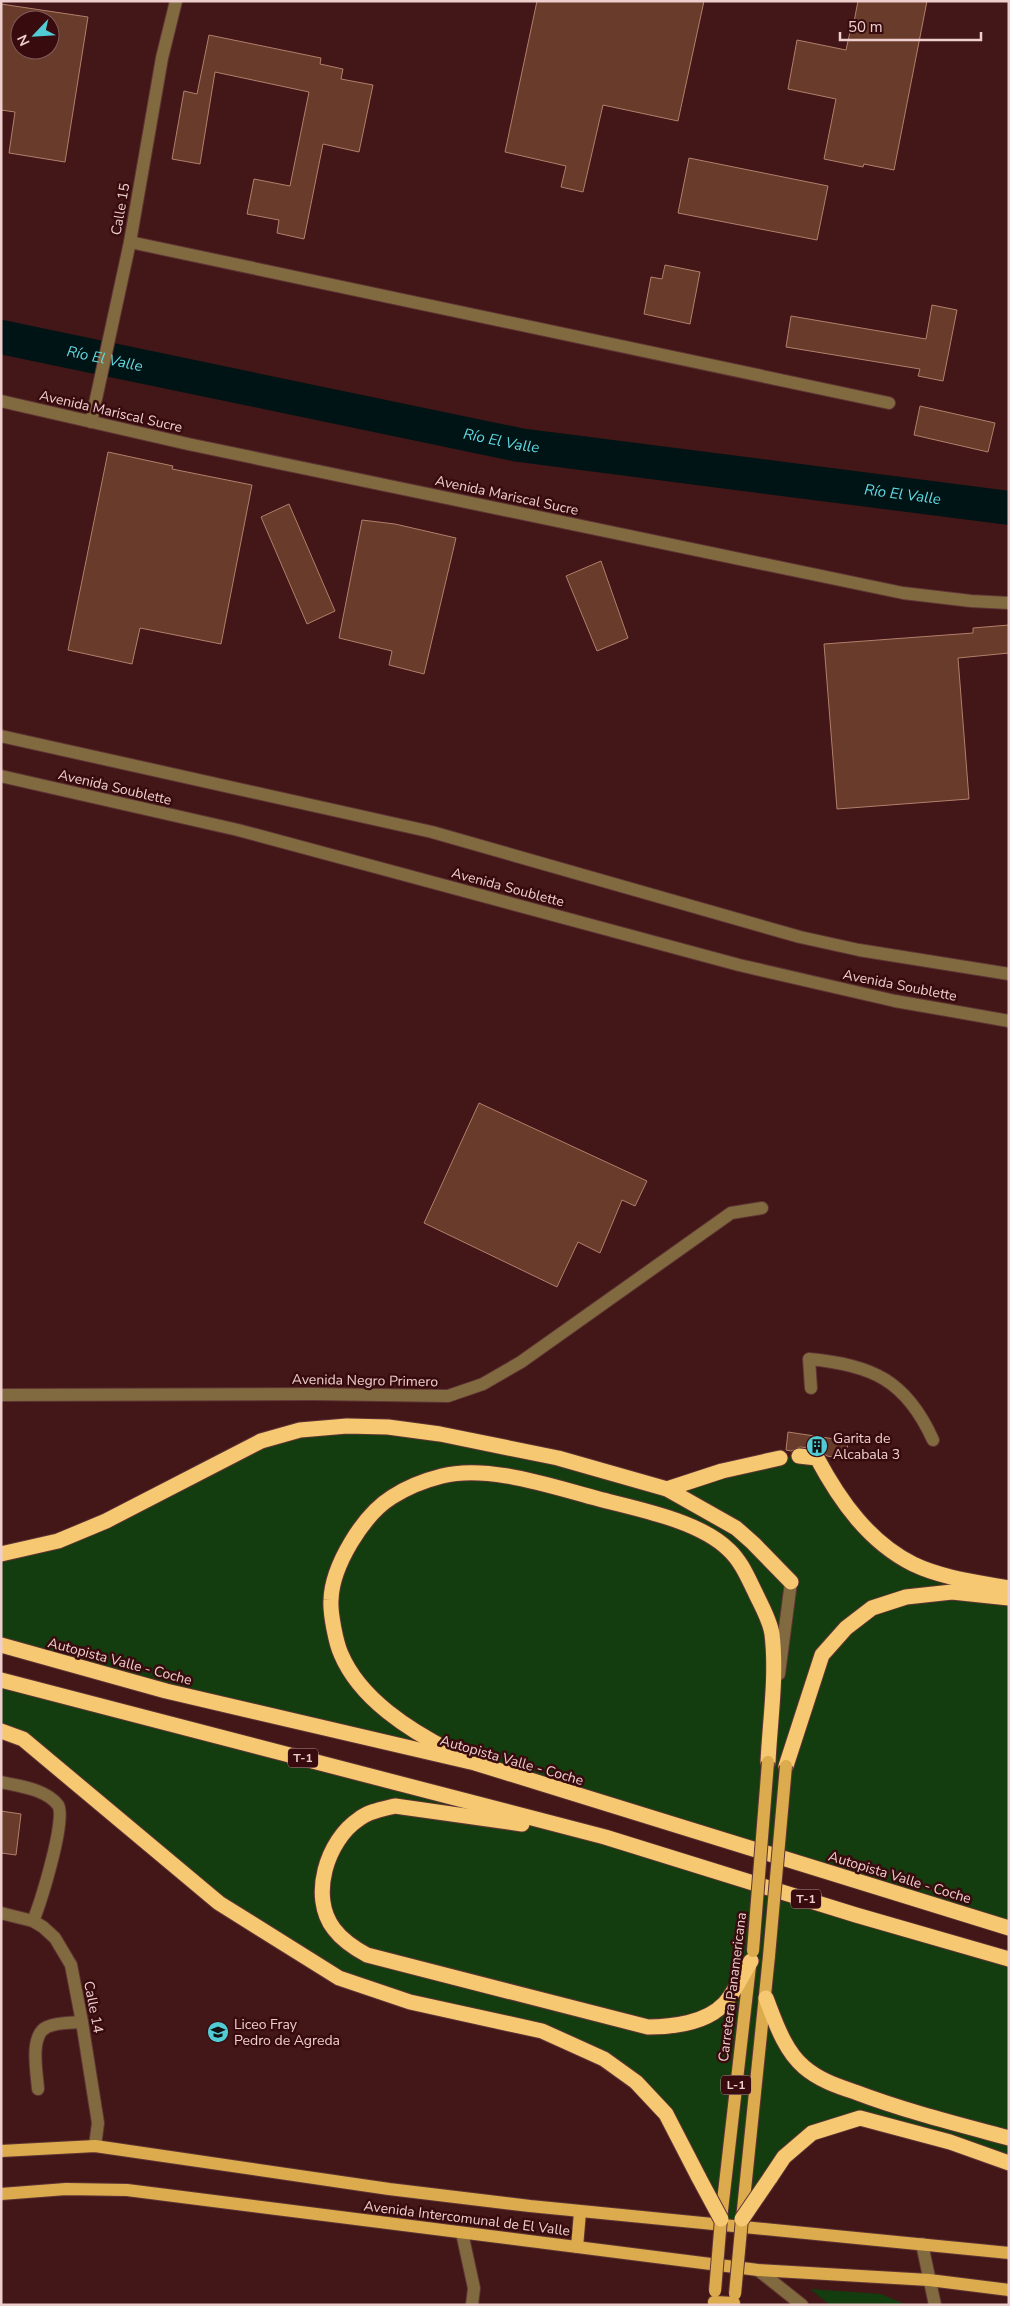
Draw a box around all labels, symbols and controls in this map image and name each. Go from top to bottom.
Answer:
north arrow [10,10,60,60]
scale bar [840,10,981,42]
text: 50 m [848,17,883,37]
text: N [13,32,34,49]
street label: Calle 15 [107,181,134,237]
water label: Río El Valle [65,341,145,376]
street label: Avenida Mariscal Sucre [38,386,184,437]
water label: Río El Valle [461,424,541,458]
street label: Avenida Mariscal Sucre [433,471,580,520]
water label: Río El Valle [863,480,942,509]
street label: Avenida Soublette [56,765,173,810]
street label: Avenida Soublette [450,863,566,912]
street label: Avenida Soublette [841,965,959,1006]
street label: Avenida Negro Primero [292,1370,438,1391]
place label: Garita de Alcabala 3 [833,1429,900,1464]
building icon: Garita de Alcabala 3 [805,1434,829,1458]
street label: Autopista Valle - Coche [46,1633,194,1690]
street label: Autopista Valle - Coche [438,1731,586,1790]
road number: T-1 [288,1749,318,1768]
street label: Autopista Valle - Coche [826,1847,974,1908]
road number: T-1 [791,1890,821,1908]
street label: Carretera Panamericana [714,1911,751,2063]
street label: Calle 14 [79,1979,108,2035]
place label: Liceo Fray Pedro de Agreda [234,2015,340,2050]
school or university icon: Liceo Fray Pedro de Agreda [206,2020,230,2044]
road number: L-1 [721,2076,751,2094]
street label: Avenida Intercomunal de El Valle [363,2196,571,2241]

